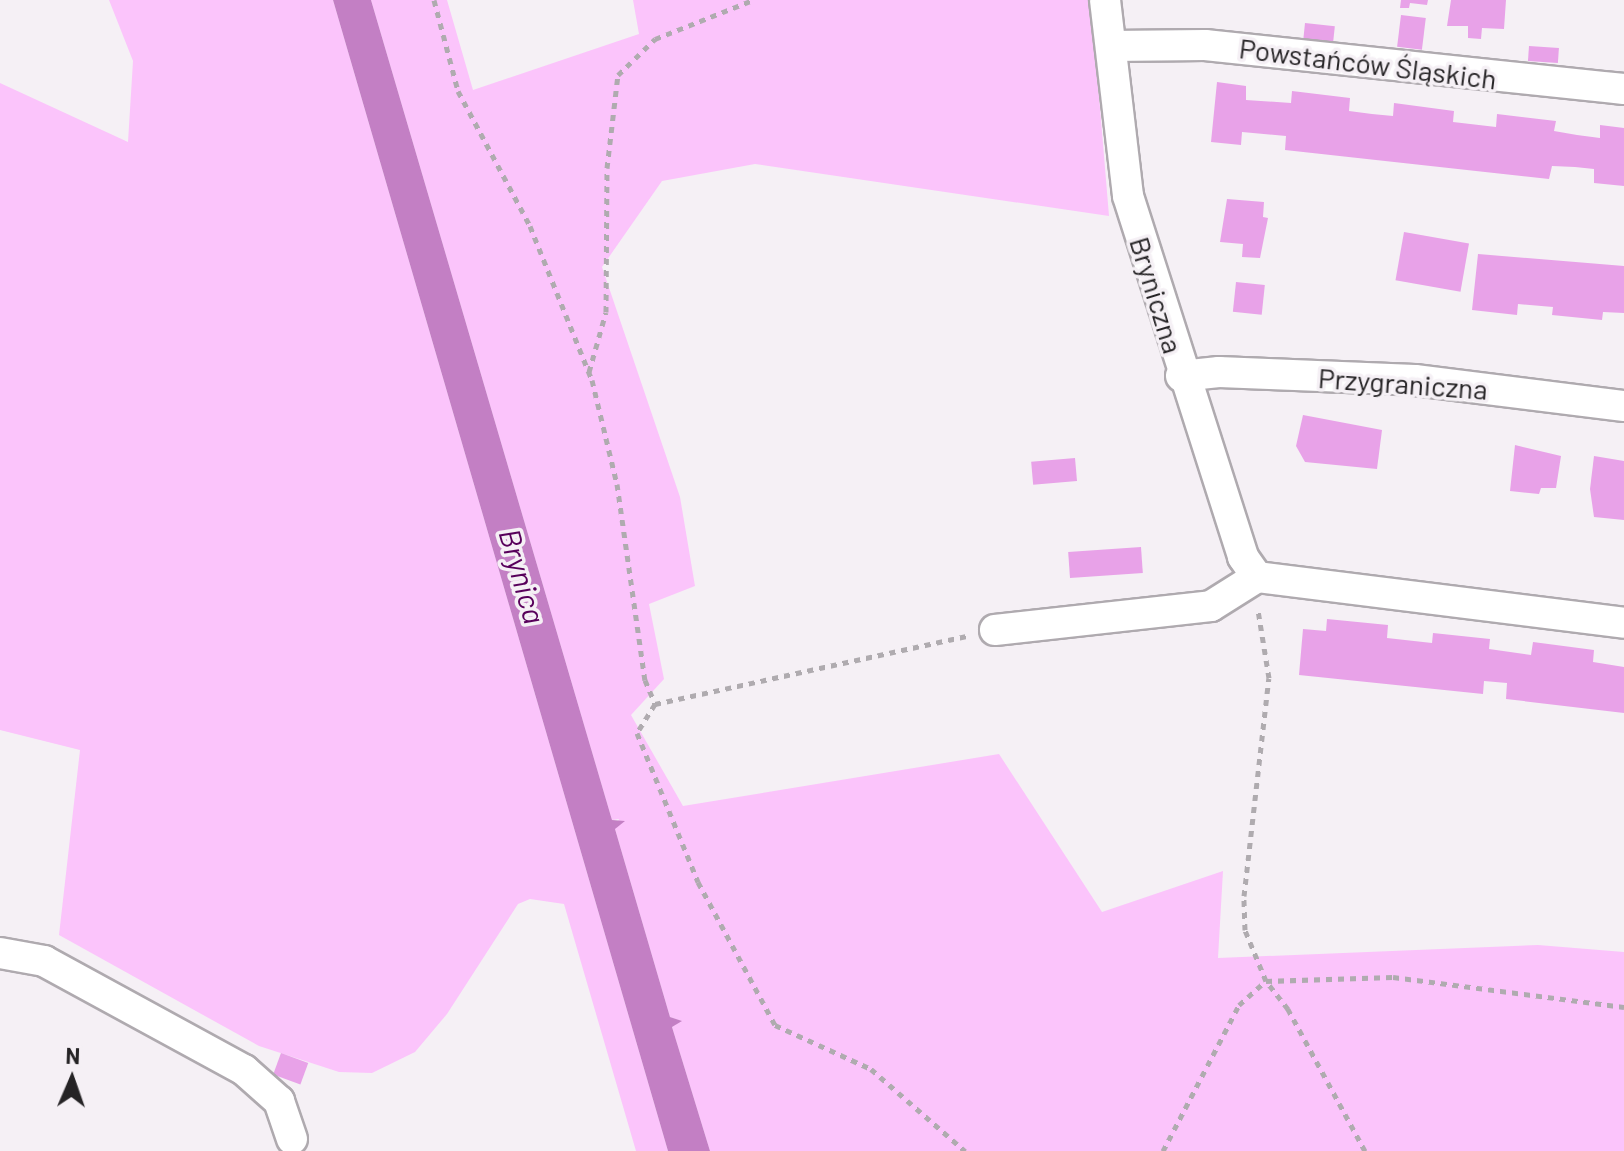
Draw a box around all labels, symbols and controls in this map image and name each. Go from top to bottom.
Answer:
street label: Powstańców Śląskich [1237,31,1499,95]
street label: Bryniczna [1123,233,1191,357]
street label: Przygraniczna [1317,360,1489,406]
water label: Brynica [492,524,554,628]
north arrow [32,1039,112,1119]
text: N [65,1042,81,1068]

